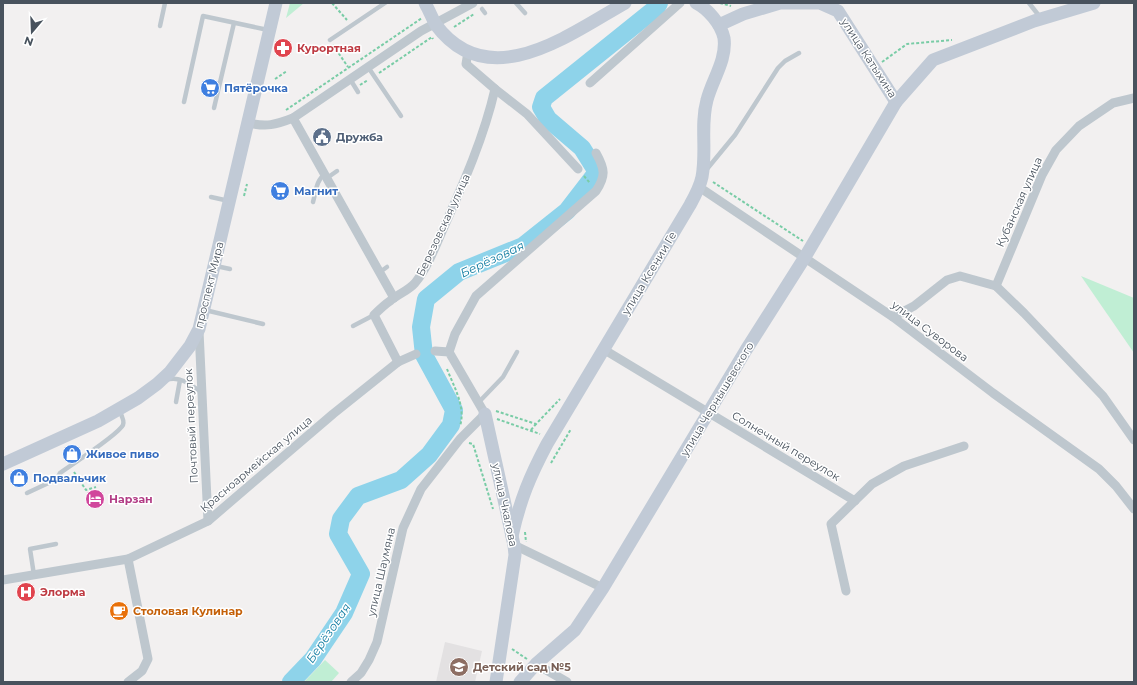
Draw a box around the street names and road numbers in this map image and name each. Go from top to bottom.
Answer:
street label: улица Катыхина [837,15,900,100]
street label: Кубанская улица [993,155,1045,249]
street label: Березовская улица [413,172,473,278]
street label: улица Ксении Ге [618,229,679,318]
street label: проспект Мира [191,240,227,330]
street label: улица Суворова [888,297,971,364]
street label: улица Чернышевского [677,339,757,459]
street label: Почтовый переулок [181,368,201,484]
street label: Солнечный переулок [729,408,843,484]
street label: Красноармейская улица [197,413,315,515]
street label: улица Чкалова [489,461,521,548]
street label: улица Шаумяна [364,526,398,619]

